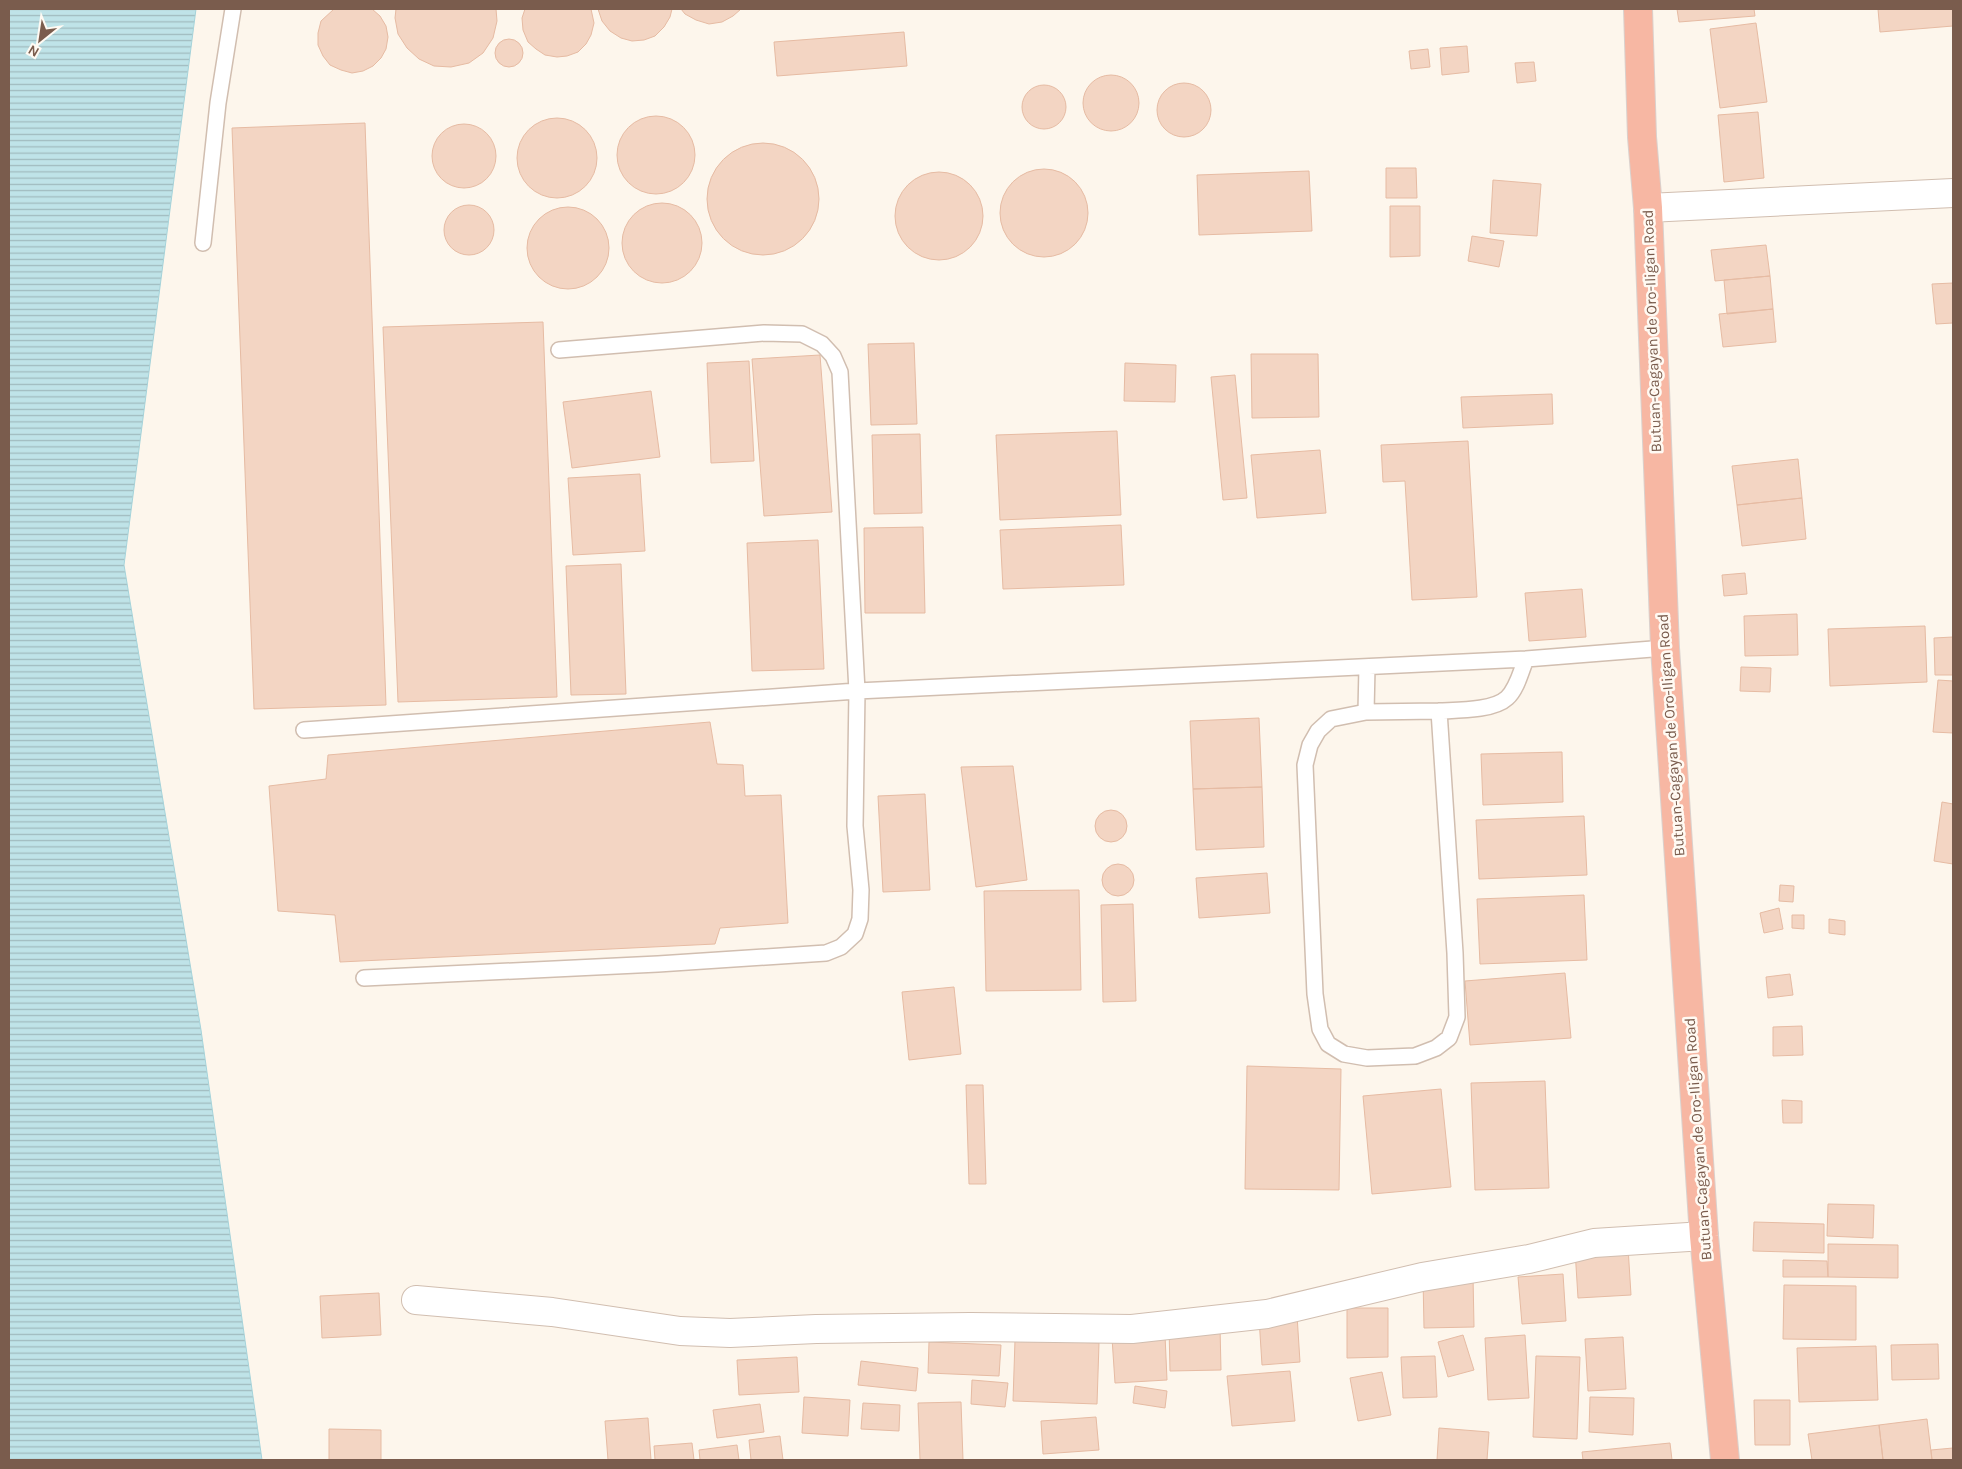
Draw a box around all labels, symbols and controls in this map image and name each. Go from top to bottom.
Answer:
north arrow [15,15,65,65]
text: N [25,41,42,61]
street label: Butuan-Cagayan de Oro-Iligan Road [1639,209,1665,453]
street label: Butuan-Cagayan de Oro-Iligan Road [1654,613,1688,857]
street label: Butuan-Cagayan de Oro-Iligan Road [1681,1017,1715,1261]

